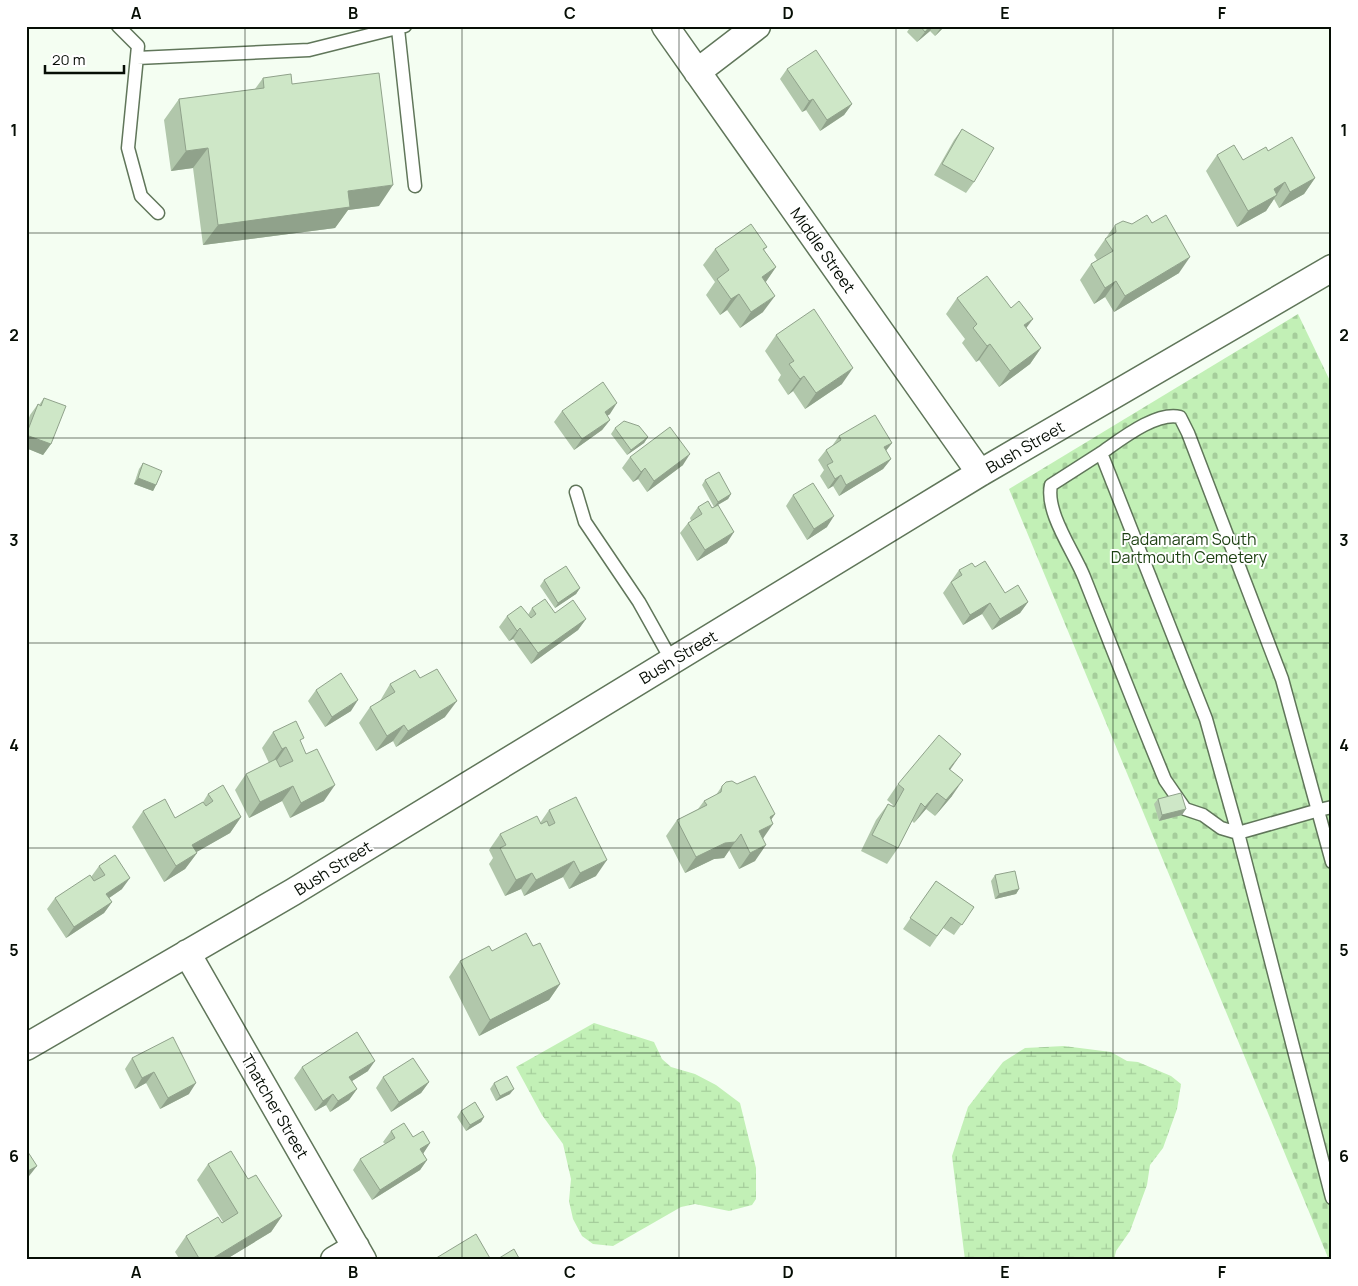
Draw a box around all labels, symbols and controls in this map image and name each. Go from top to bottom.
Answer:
text: A [131,2,142,24]
text: B [348,2,358,24]
text: C [564,2,576,24]
text: D [782,2,794,24]
text: E [1000,2,1010,24]
text: F [1218,2,1227,24]
scale bar [45,42,124,74]
text: 20 m [52,49,85,70]
text: 1 [10,119,18,141]
text: 1 [1340,119,1348,141]
street label: Middle Street [785,203,861,297]
text: 2 [9,324,19,346]
text: 2 [1339,324,1349,346]
street label: Bush Street [982,416,1068,478]
park label: Padamaram South Dartmouth Cemetery [1111,528,1268,568]
text: 3 [9,529,19,551]
text: 3 [1339,529,1349,551]
street label: Bush Street [635,625,721,689]
text: 4 [9,734,19,756]
text: 4 [1339,734,1349,756]
street label: Bush Street [290,836,376,900]
text: 5 [9,939,19,961]
text: 5 [1339,939,1349,961]
street label: Thatcher Street [236,1050,314,1162]
text: 6 [9,1145,19,1167]
text: 6 [1339,1145,1349,1167]
text: A [131,1261,142,1283]
text: B [348,1261,358,1283]
text: C [564,1261,576,1283]
text: D [782,1261,794,1283]
text: E [1000,1261,1010,1283]
text: F [1218,1261,1227,1283]

